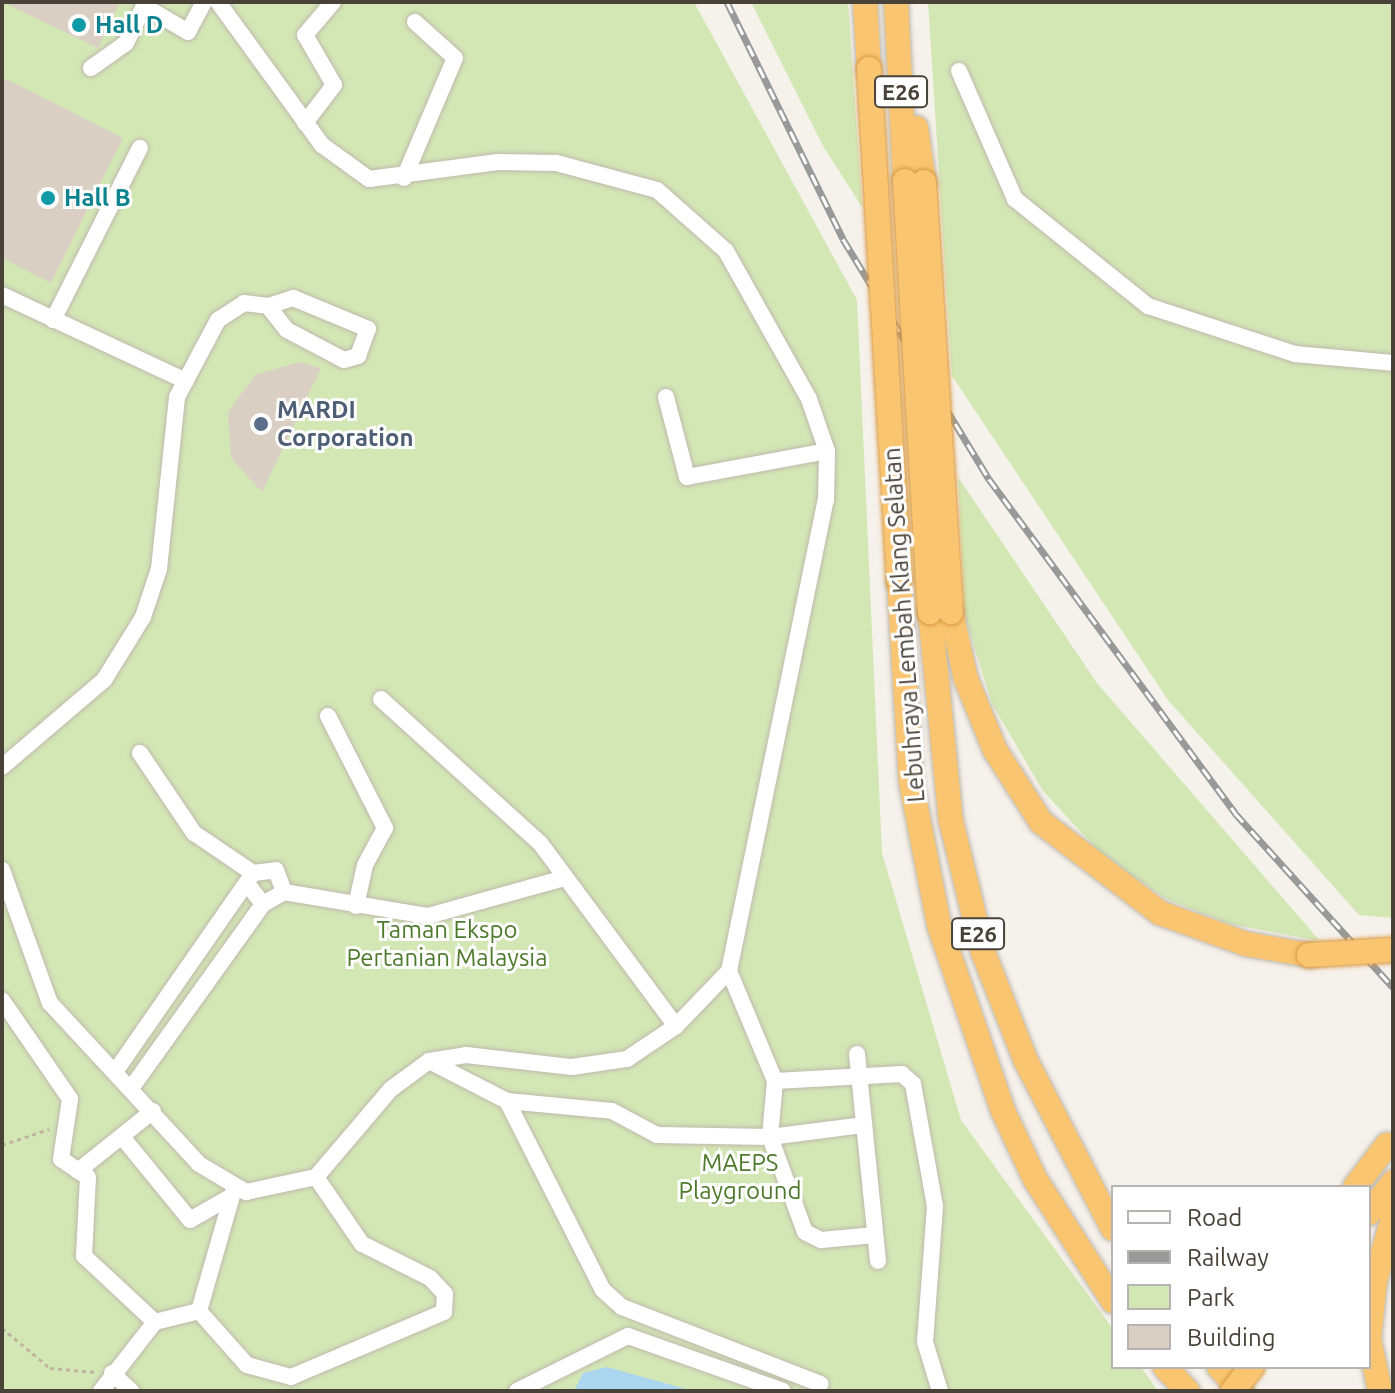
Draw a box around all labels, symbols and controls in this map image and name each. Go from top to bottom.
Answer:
place label: Hall D [95,11,163,39]
marker: Hall D [70,16,88,34]
road number: E26 [873,74,929,110]
place label: Hall B [64,184,131,212]
marker: Hall B [39,189,57,207]
place label: MARDI Corporation [277,396,413,452]
marker: MARDI Corporation [252,415,270,433]
street label: Lebuhraya Lembah Klang Selatan [877,447,931,803]
park label: Taman Ekspo Pertanian Malaysia [347,916,547,972]
road number: E26 [950,916,1006,952]
park label: MAEPS Playground [679,1149,801,1205]
legend [1111,1185,1371,1369]
text: Road [1187,1204,1242,1231]
text: Railway [1187,1244,1269,1271]
text: Park [1187,1284,1235,1311]
text: Building [1187,1324,1275,1351]

